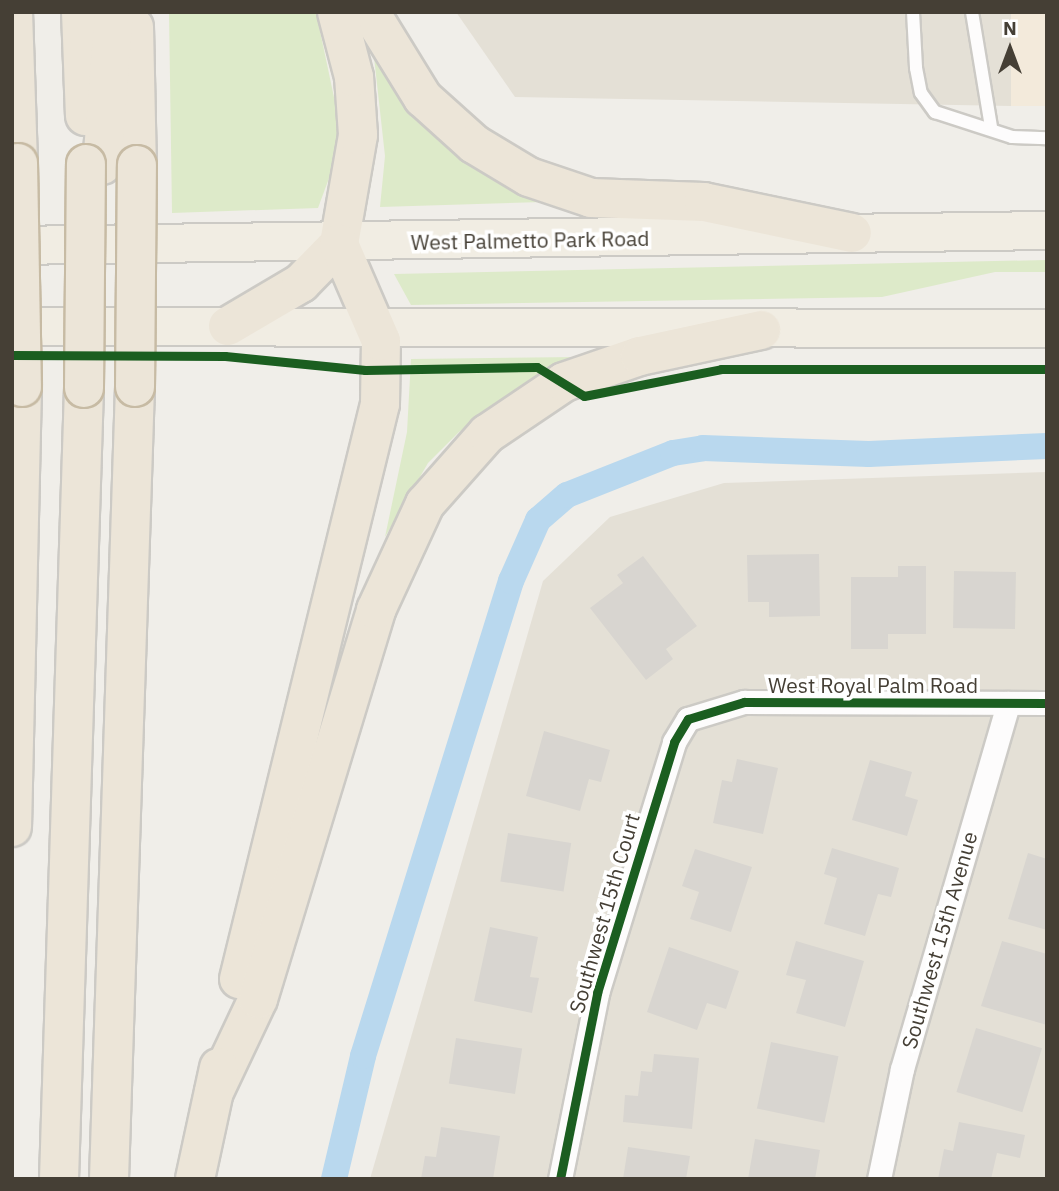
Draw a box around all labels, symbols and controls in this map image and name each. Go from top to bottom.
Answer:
north arrow [975,14,1045,84]
text: N [1003,16,1017,40]
street label: West Palmetto Park Road [411,225,649,255]
street label: West Royal Palm Road [768,672,978,698]
street label: Southwest 15th Court [563,810,645,1016]
street label: Southwest 15th Avenue [896,829,982,1051]

